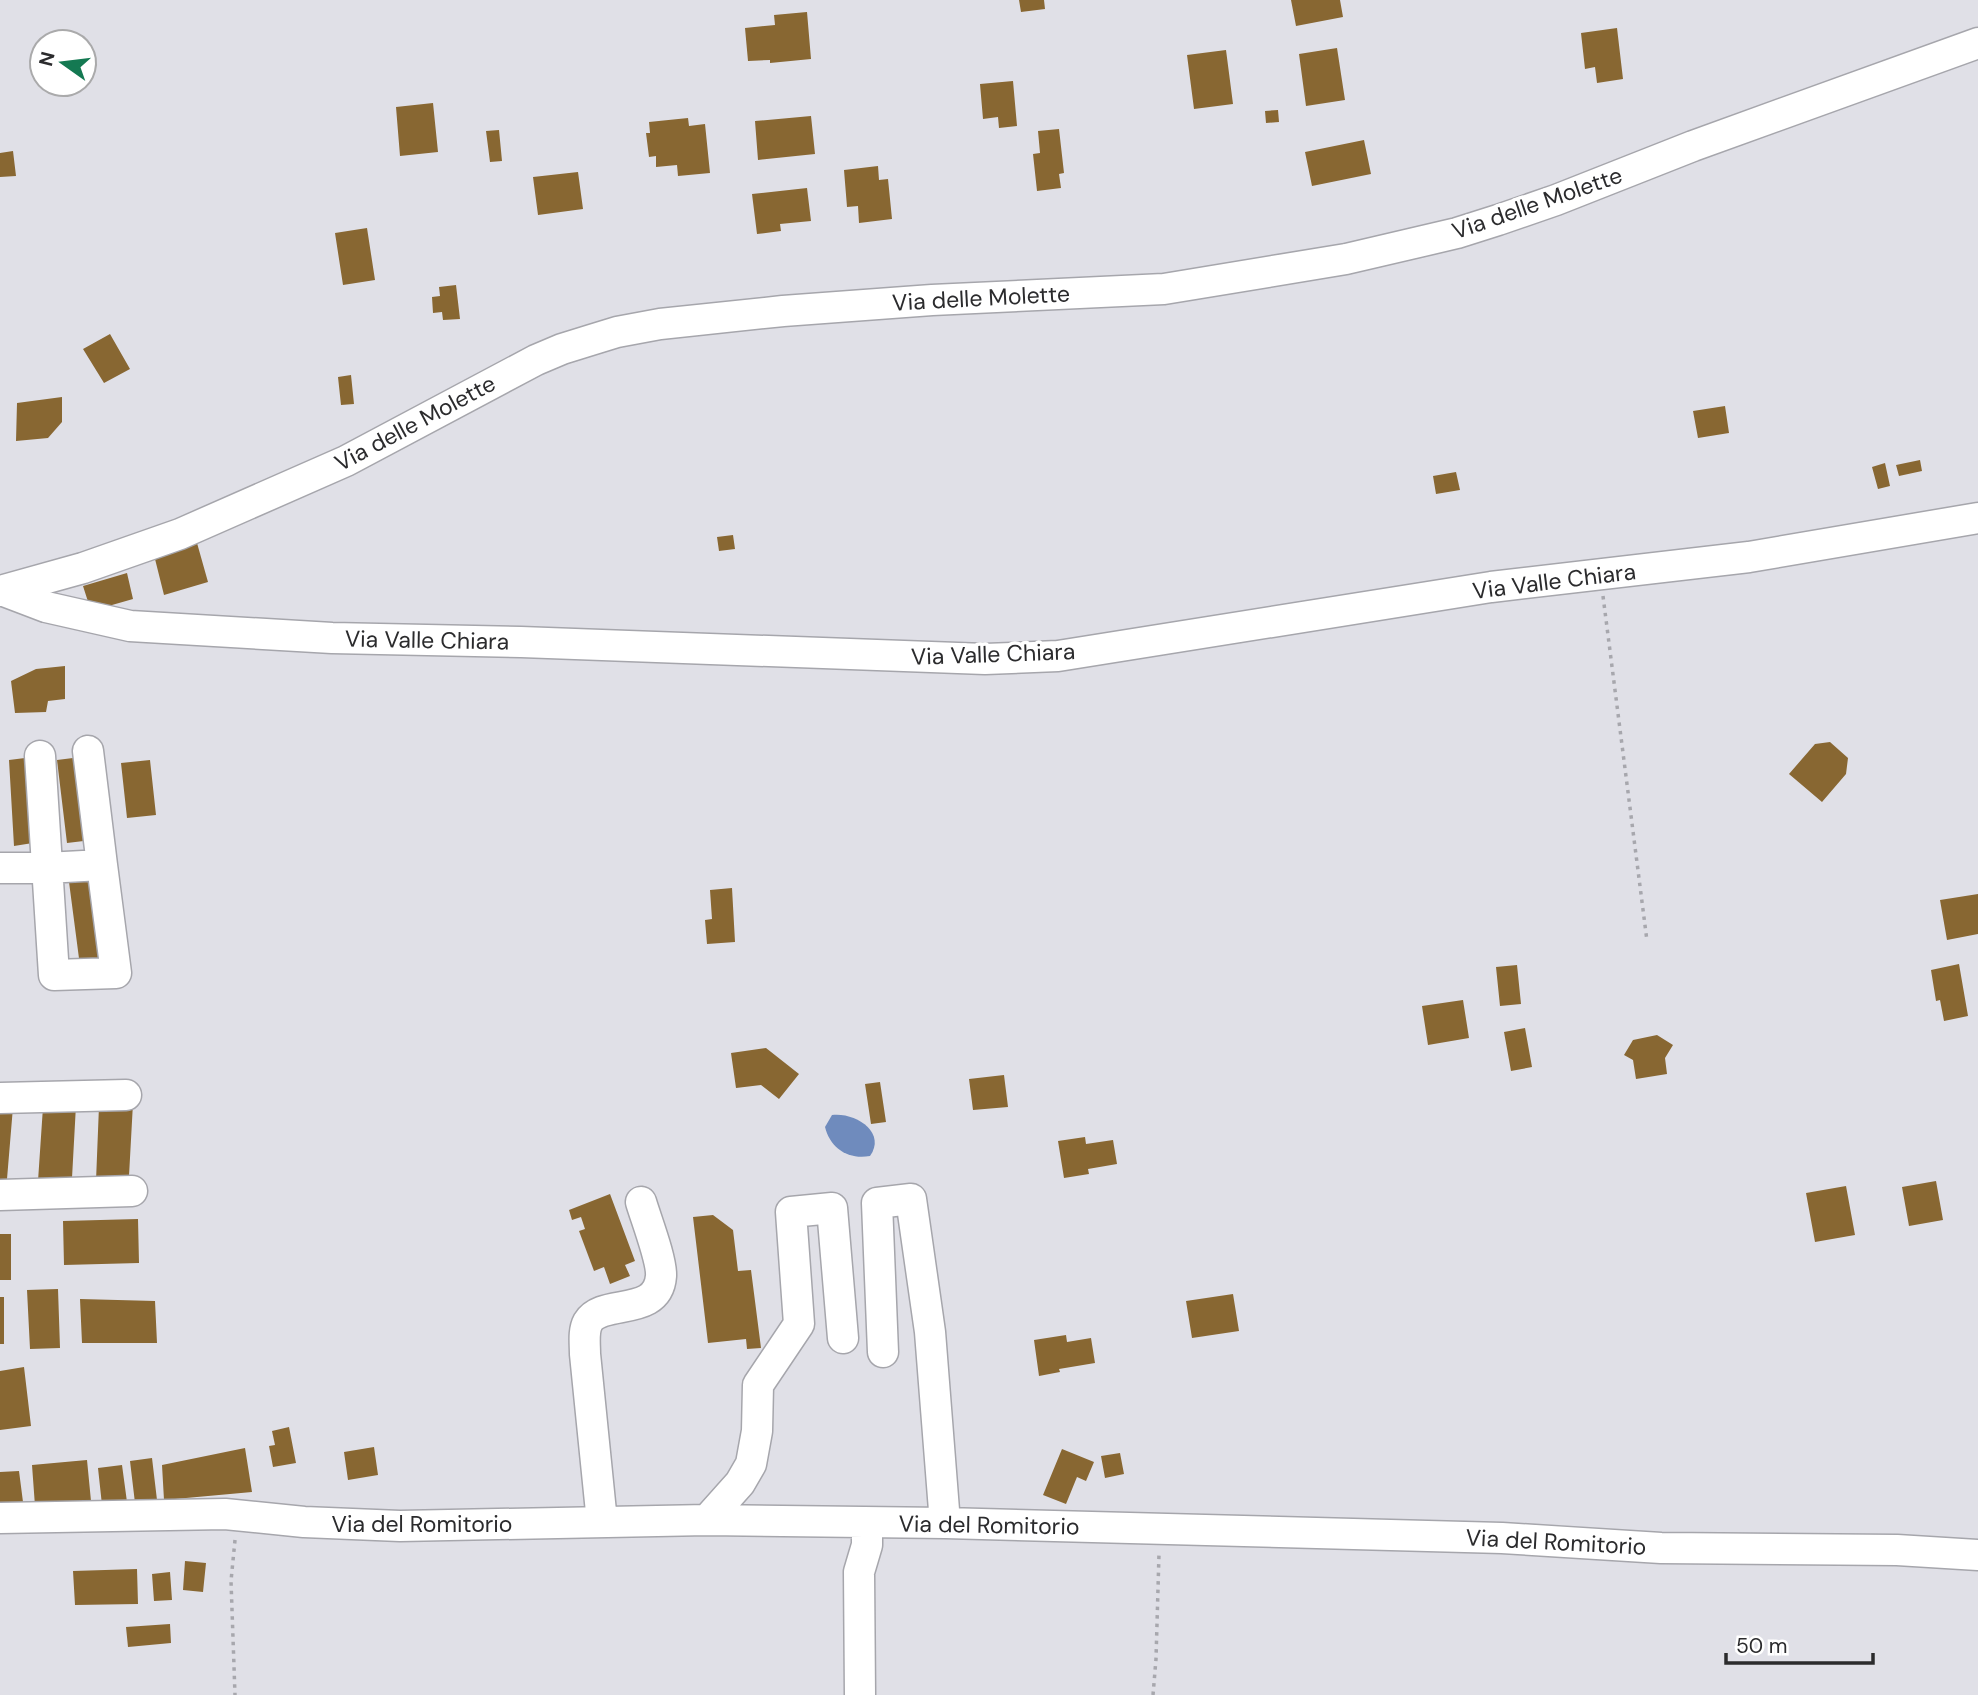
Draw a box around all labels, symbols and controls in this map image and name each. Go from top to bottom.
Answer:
north arrow [28,28,98,98]
text: N [33,49,61,69]
street label: Via delle Molette [1448,160,1626,246]
street label: Via delle Molette [891,278,1071,318]
street label: Via delle Molette [329,368,501,478]
street label: Via Valle Chiara [1471,556,1637,606]
street label: Via Valle Chiara [345,624,509,656]
street label: Via Valle Chiara [910,636,1076,672]
street label: Via del Romitorio [898,1508,1080,1542]
street label: Via del Romitorio [332,1509,512,1539]
street label: Via del Romitorio [1465,1522,1647,1562]
scale bar [1726,1622,1873,1666]
text: 50 m [1736,1632,1787,1660]

